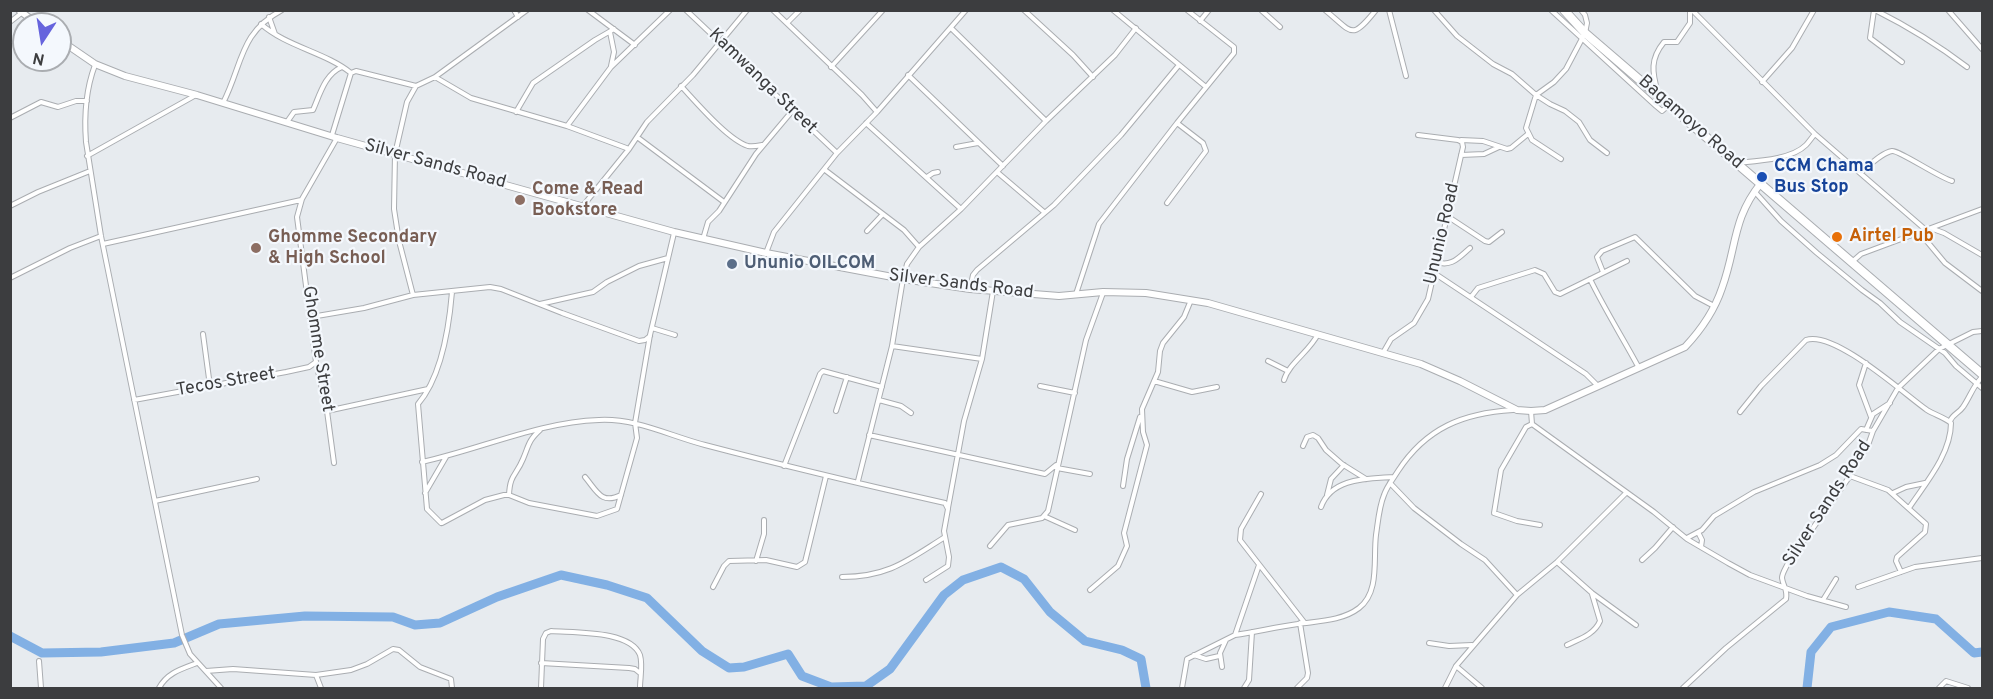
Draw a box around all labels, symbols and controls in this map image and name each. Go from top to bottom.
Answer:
north arrow [12,12,72,72]
street label: Kamwanga Street [703,25,821,139]
text: N [31,47,46,69]
street label: Bagamoyo Road [1633,71,1747,175]
street label: Silver Sands Road [362,136,508,194]
place label: CCM Chama Bus Stop [1774,156,1874,198]
marker: CCM Chama Bus Stop [1755,170,1769,184]
place label: Come & Read Bookstore [532,179,643,222]
street label: Ununio Road [1421,181,1465,287]
marker: Come & Read Bookstore [513,193,527,207]
place label: Airtel Pub [1849,226,1934,248]
place label: Ghomme Secondary & High School [268,227,437,270]
marker: Airtel Pub [1830,230,1844,244]
marker: Ghomme Secondary & High School [249,241,263,255]
place label: Ununio OILCOM [744,253,875,275]
marker: Ununio OILCOM [725,257,739,271]
street label: Silver Sands Road [887,265,1035,305]
street label: Ghomme Street [296,284,338,414]
street label: Tecos Street [175,364,277,402]
street label: Silver Sands Road [1779,437,1877,571]

